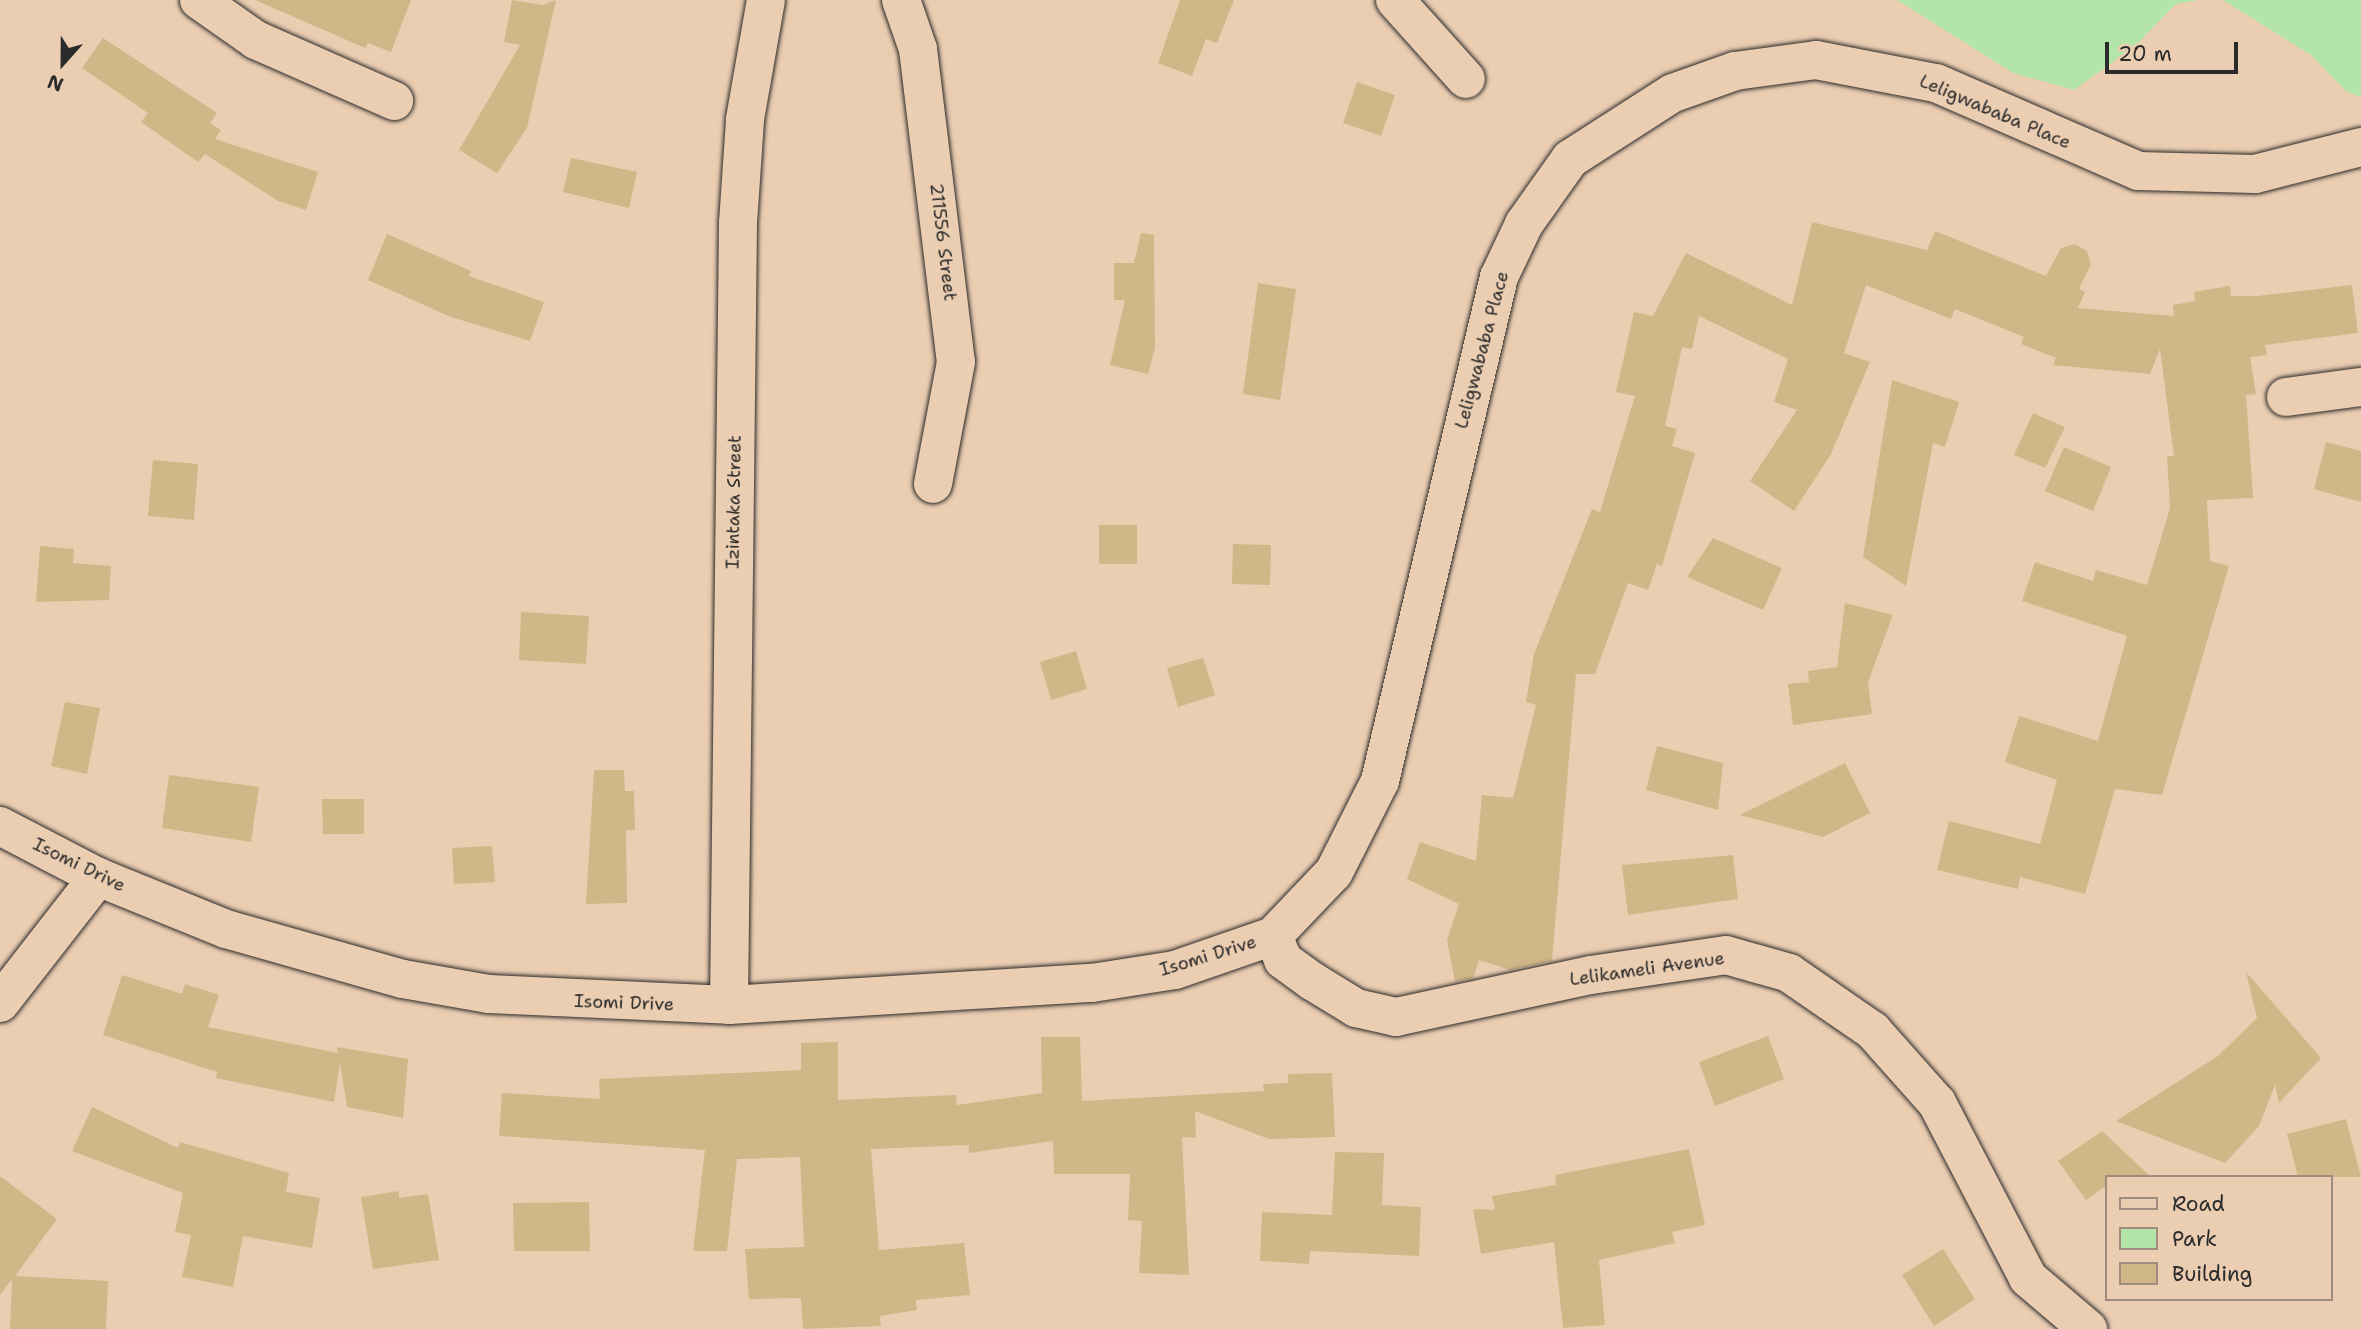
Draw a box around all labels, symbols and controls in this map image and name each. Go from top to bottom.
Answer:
north arrow [28,28,98,98]
scale bar [2109,28,2242,72]
text: 20 m [2118,40,2172,68]
text: N [44,69,67,97]
street label: Leligwababa Place [1916,70,2074,154]
street label: 211556 Street [925,182,961,302]
street label: Leligwababa Place [1451,269,1513,431]
street label: Izintaka Street [722,435,746,569]
street label: Isomi Drive [29,833,129,897]
street label: Isomi Drive [1157,931,1259,981]
street label: Lelikameli Avenue [1568,947,1726,991]
street label: Isomi Drive [574,990,674,1016]
legend [2106,1175,2333,1301]
text: Road [2172,1190,2225,1218]
text: Park [2172,1225,2217,1253]
text: Building [2172,1260,2252,1288]

